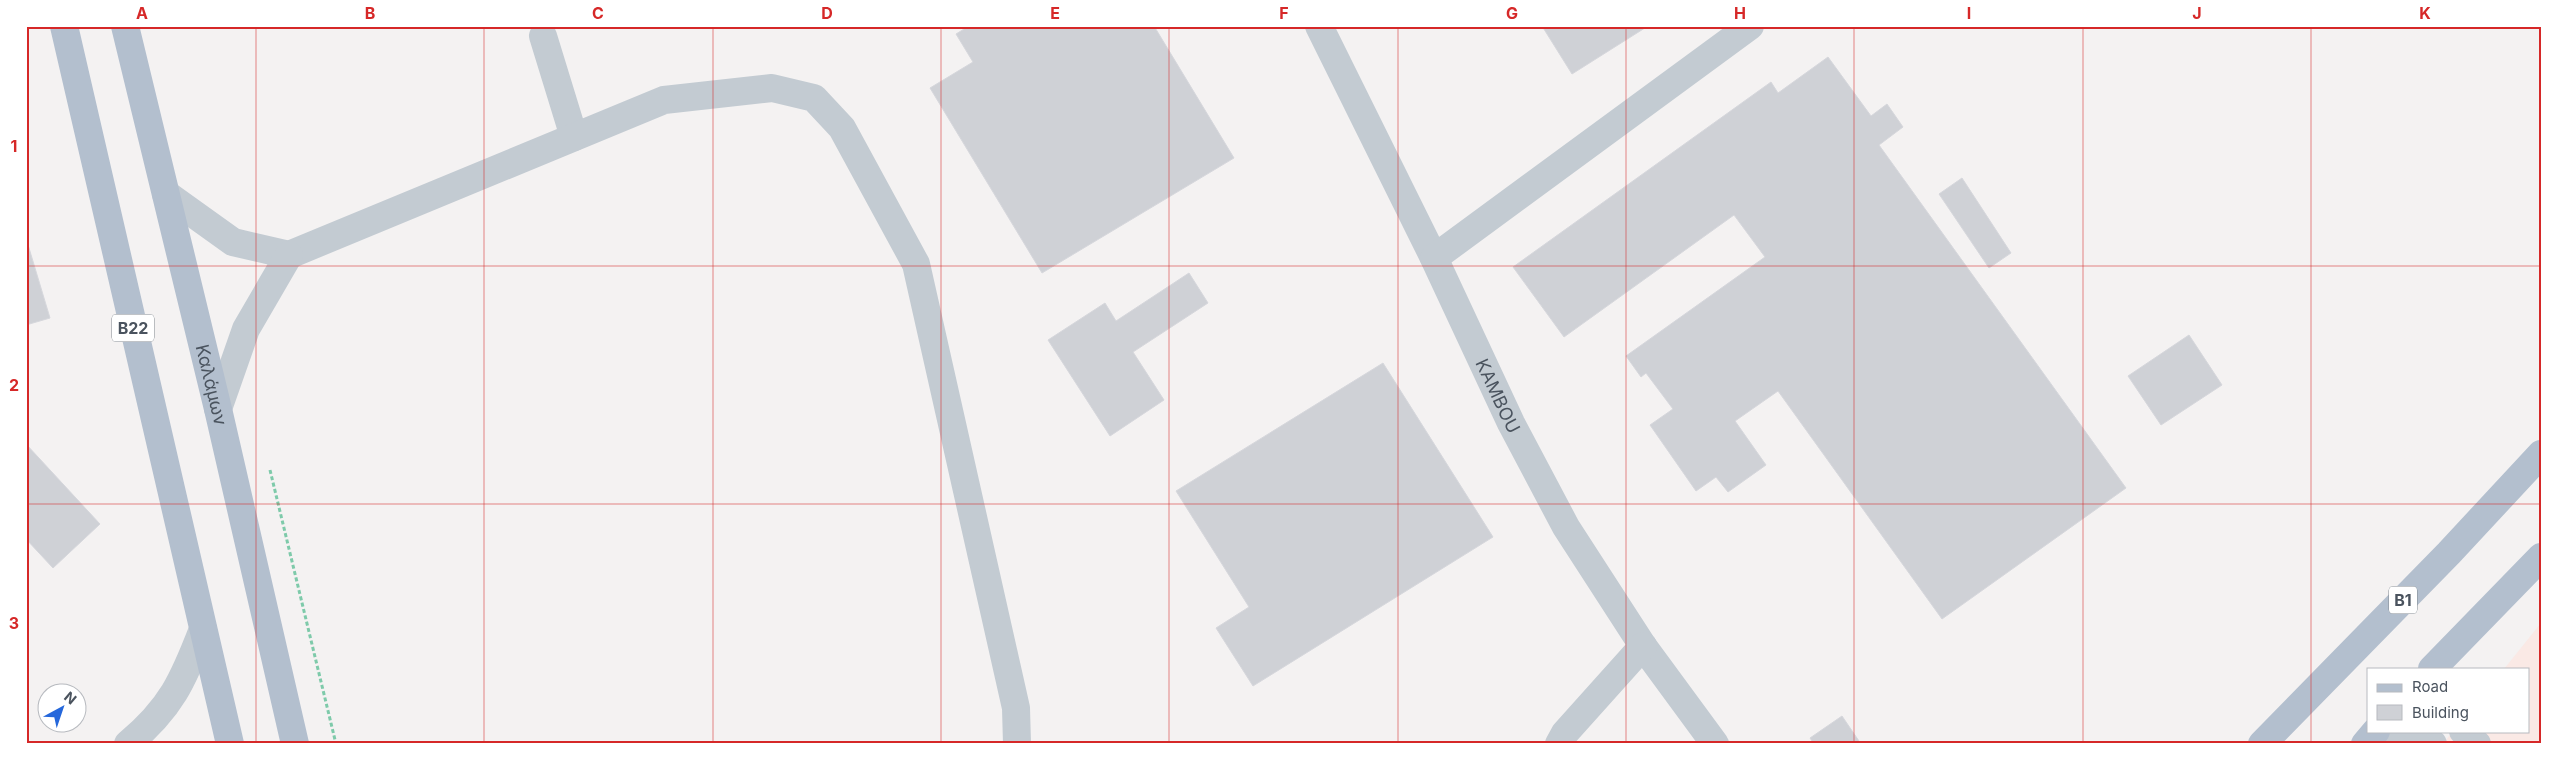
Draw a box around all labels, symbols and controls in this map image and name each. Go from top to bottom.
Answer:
text: A [136,3,148,23]
text: B [365,3,375,23]
text: C [592,3,604,23]
text: D [821,3,833,23]
text: E [1050,3,1060,23]
text: F [1279,3,1289,23]
text: G [1506,3,1518,23]
text: H [1734,3,1746,23]
text: I [1967,3,1971,23]
text: J [2192,3,2202,23]
text: K [2419,3,2431,23]
text: 1 [11,136,17,156]
road number: B22 [112,314,154,342]
street label: Καλάμων [192,342,232,427]
street label: KAMBOU [1472,355,1525,437]
text: 2 [9,375,19,395]
road number: B1 [2389,586,2417,614]
text: 3 [9,613,19,633]
legend [2367,668,2530,732]
text: Road [2412,677,2448,696]
north arrow [38,682,88,732]
text: N [61,688,80,708]
text: Building [2412,703,2469,722]

